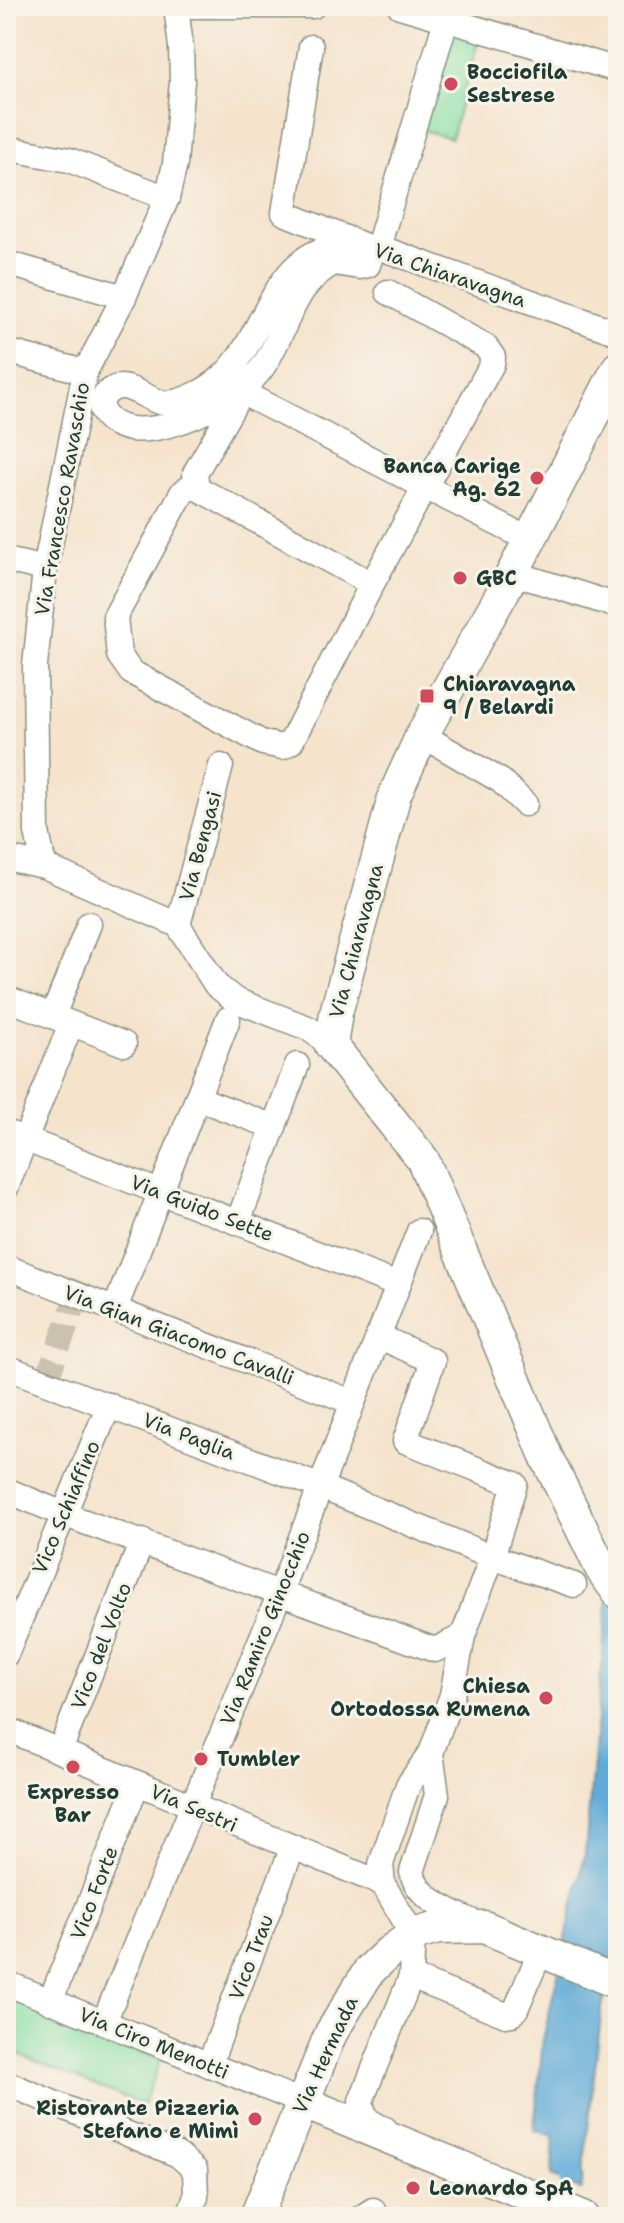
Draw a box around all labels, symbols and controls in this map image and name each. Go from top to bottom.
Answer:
place label: Bocciofila Sestrese [467,59,568,108]
marker: Bocciofila Sestrese [442,75,460,93]
street label: Via Chiaravagna [371,237,530,313]
street label: Via Francesco Ravaschio [29,380,95,618]
place label: Banca Carige Ag. 62 [384,453,521,502]
marker: Banca Carige Ag. 62 [528,469,546,487]
place label: GBC [476,565,517,591]
marker: GBC [451,569,469,587]
place label: Chiaravagna 9 / Belardi [443,671,576,720]
marker: Chiaravagna 9 / Belardi [418,687,436,705]
street label: Via Bengasi [173,788,227,904]
street label: Via Chiaravagna [323,860,389,1021]
street label: Via Guido Sette [127,1169,277,1247]
street label: Via Gian Giacomo Cavalli [60,1279,298,1391]
street label: Via Paglia [139,1407,239,1466]
street label: Vico Schiaffino [26,1436,106,1578]
street label: Via Ramiro Ginocchio [214,1527,316,1729]
street label: Vico del Volto [65,1579,137,1713]
place label: Chiesa Ortodossa Rumena [330,1673,530,1722]
marker: Chiesa Ortodossa Rumena [537,1689,555,1707]
place label: Tumbler [217,1746,301,1772]
marker: Tumbler [192,1750,210,1768]
marker: Expresso Bar [64,1758,82,1776]
street label: Via Sestri [146,1778,242,1838]
place label: Expresso Bar [27,1779,119,1828]
street label: Vico Forte [64,1843,124,1943]
street label: Vico Trau [223,1910,279,2004]
street label: Via Hermada [286,1992,364,2118]
street label: Via Ciro Menotti [75,2001,233,2085]
place label: Ristorante Pizzeria Stefano e Mimì [36,2095,239,2144]
marker: Ristorante Pizzeria Stefano e Mimì [246,2110,264,2128]
place label: Leonardo SpA [429,2175,573,2201]
marker: Leonardo SpA [404,2179,422,2197]

